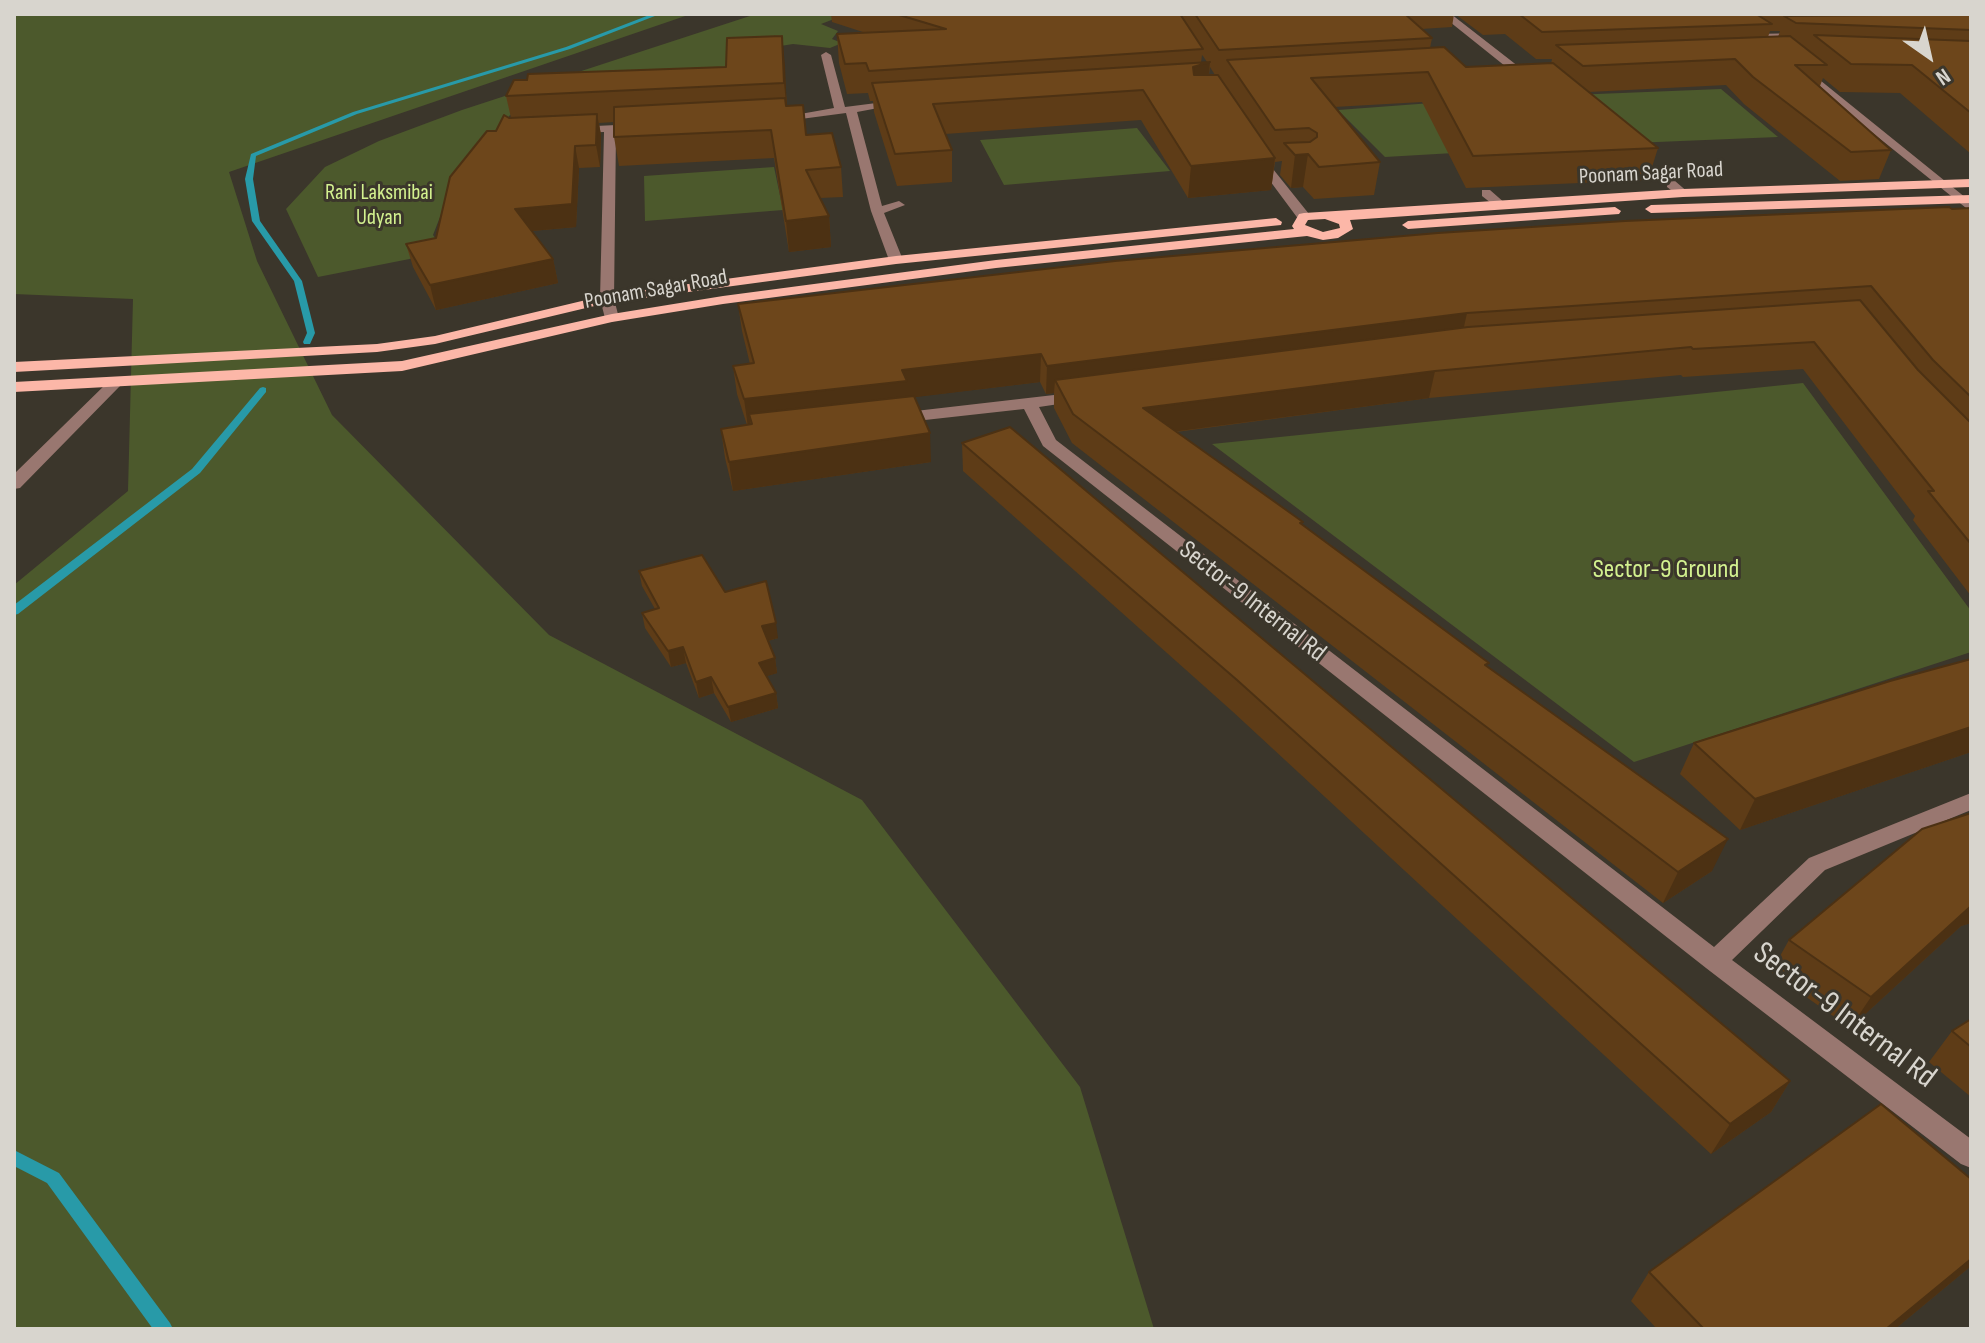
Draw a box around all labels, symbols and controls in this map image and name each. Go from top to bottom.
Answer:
north arrow [1889,16,1969,96]
text: N [1930,62,1955,91]
street label: Poonam Sagar Road [1578,157,1724,191]
park label: Rani Laksmibai Udyan [325,180,433,232]
street label: Poonam Sagar Road [583,264,729,316]
street label: Sector-9 Internal Rd [1172,535,1332,669]
park label: Sector-9 Ground [1593,554,1739,586]
street label: Sector-9 Internal Rd [1745,935,1943,1097]

